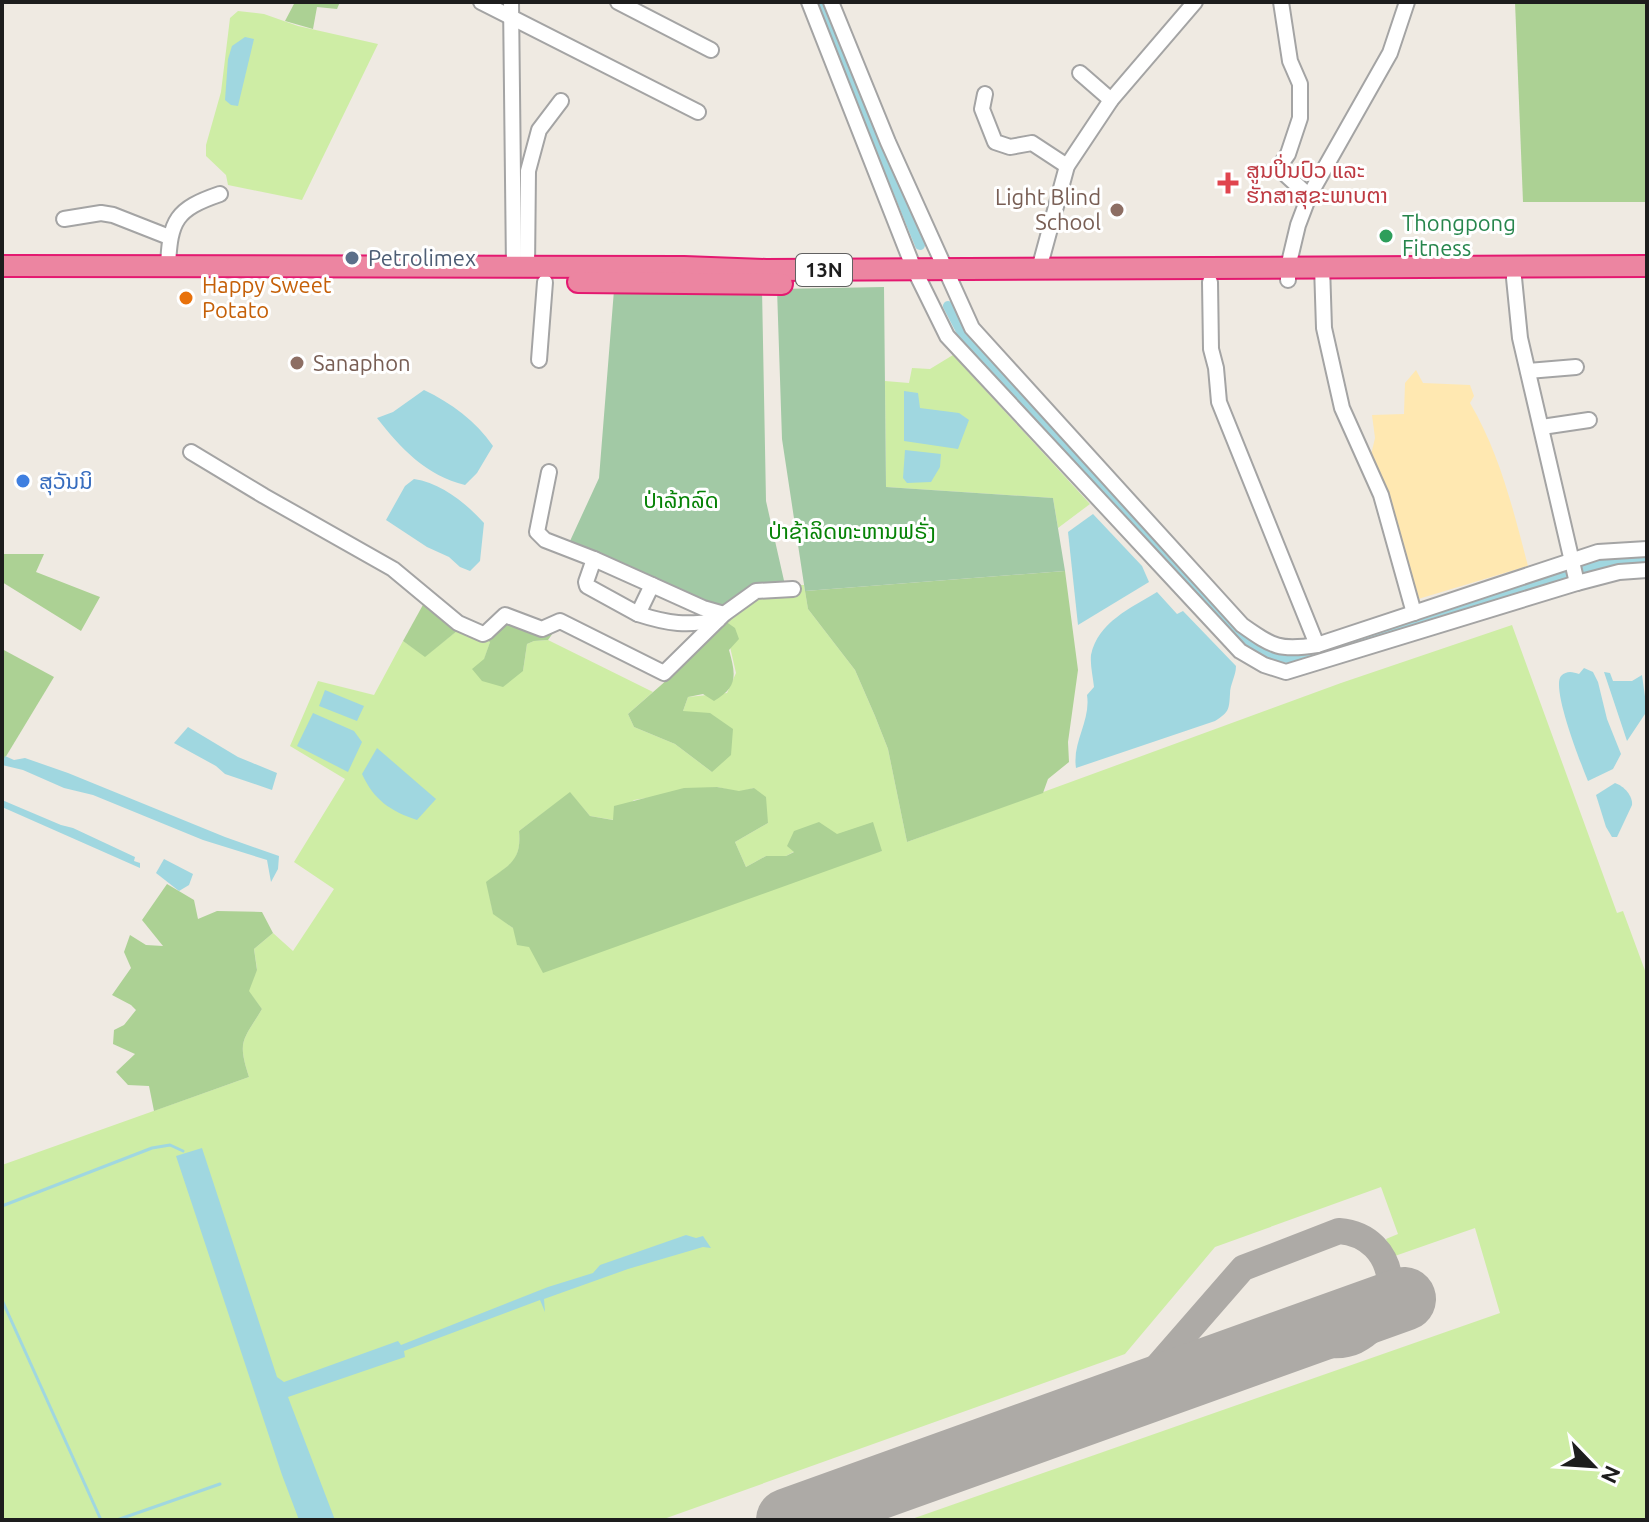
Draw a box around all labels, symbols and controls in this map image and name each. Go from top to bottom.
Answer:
place label: ສູນປິ່ນປົວ ແລະ ຮັກສາສຸຂະພາບຕາ [1246,154,1388,210]
marker: ສູນປິ່ນປົວ ແລະ ຮັກສາສຸຂະພາບຕາ [1217,172,1239,194]
place label: Light Blind School [995,184,1101,234]
marker: Light Blind School [1108,201,1126,219]
place label: Thongpong Fitness [1402,210,1516,260]
marker: Thongpong Fitness [1377,227,1395,245]
place label: Petrolimex [368,245,476,270]
marker: Petrolimex [343,249,361,267]
road number: 13N [796,254,852,286]
place label: Happy Sweet Potato [202,272,332,322]
marker: Happy Sweet Potato [177,289,195,307]
place label: Sanaphon [313,350,411,375]
marker: Sanaphon [288,354,306,372]
place label: ສຸວັນນິ [39,468,93,496]
marker: ສຸວັນນິ [14,472,32,490]
park label: ປ່າລ້ກລົດ [643,487,719,512]
park label: ປ່າຊ້າລິດທະຫານຟຣັ່ງ [768,517,936,543]
north arrow [1553,1426,1633,1506]
text: N [1597,1462,1626,1487]

